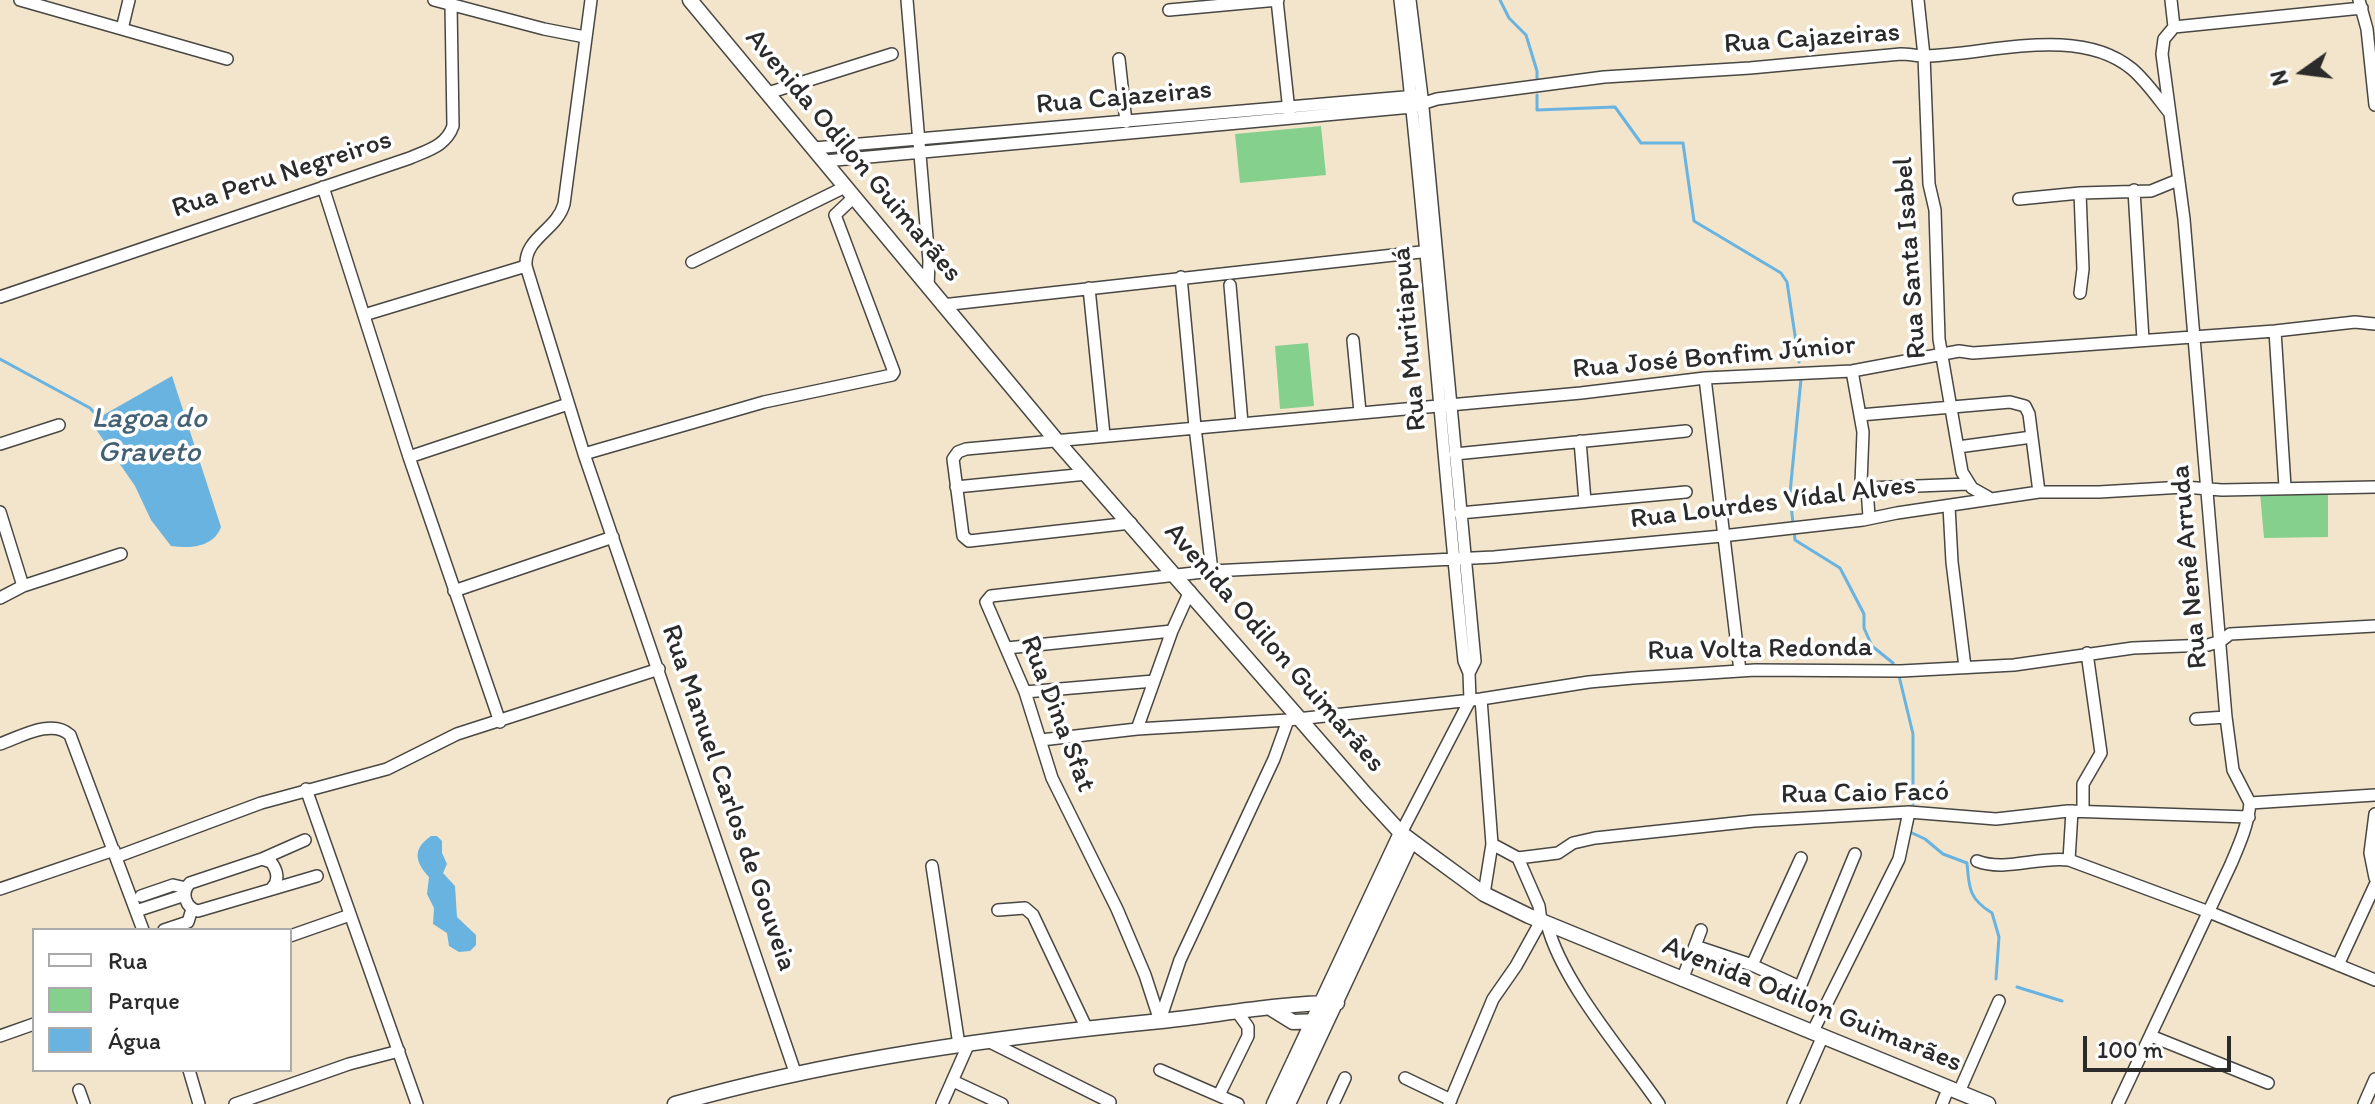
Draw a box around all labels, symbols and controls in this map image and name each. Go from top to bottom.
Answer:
street label: Rua Cajazeiras [1723,16,1901,62]
street label: Avenida Odilon Guimarães [737,23,969,289]
north arrow [2263,32,2343,112]
text: N [2264,67,2294,88]
street label: Rua Cajazeiras [1035,74,1213,122]
street label: Rua Peru Negreiros [168,124,396,226]
street label: Rua Santa Isabel [1887,156,1935,360]
street label: Rua Muritiapuá [1385,245,1435,433]
street label: Rua José Bonfim Júnior [1571,329,1857,387]
water label: Lagoa do Graveto [91,401,207,472]
street label: Rua Nenê Arruda [2164,464,2216,670]
street label: Rua Lourdes Vídal Alves [1628,469,1918,537]
street label: Avenida Odilon Guimarães [1156,516,1392,780]
street label: Rua Manuel Carlos de Gouveia [653,620,803,976]
street label: Rua Dina Sfat [1012,631,1102,797]
street label: Rua Volta Redonda [1647,631,1873,669]
street label: Rua Caio Facó [1781,776,1949,812]
legend [32,928,292,1072]
street label: Avenida Odilon Guimarães [1657,929,1967,1081]
text: Rua [108,946,148,975]
text: Parque [108,986,180,1015]
scale bar [2087,1020,2235,1070]
text: Água [108,1026,161,1055]
text: 100 m [2097,1035,2163,1064]

